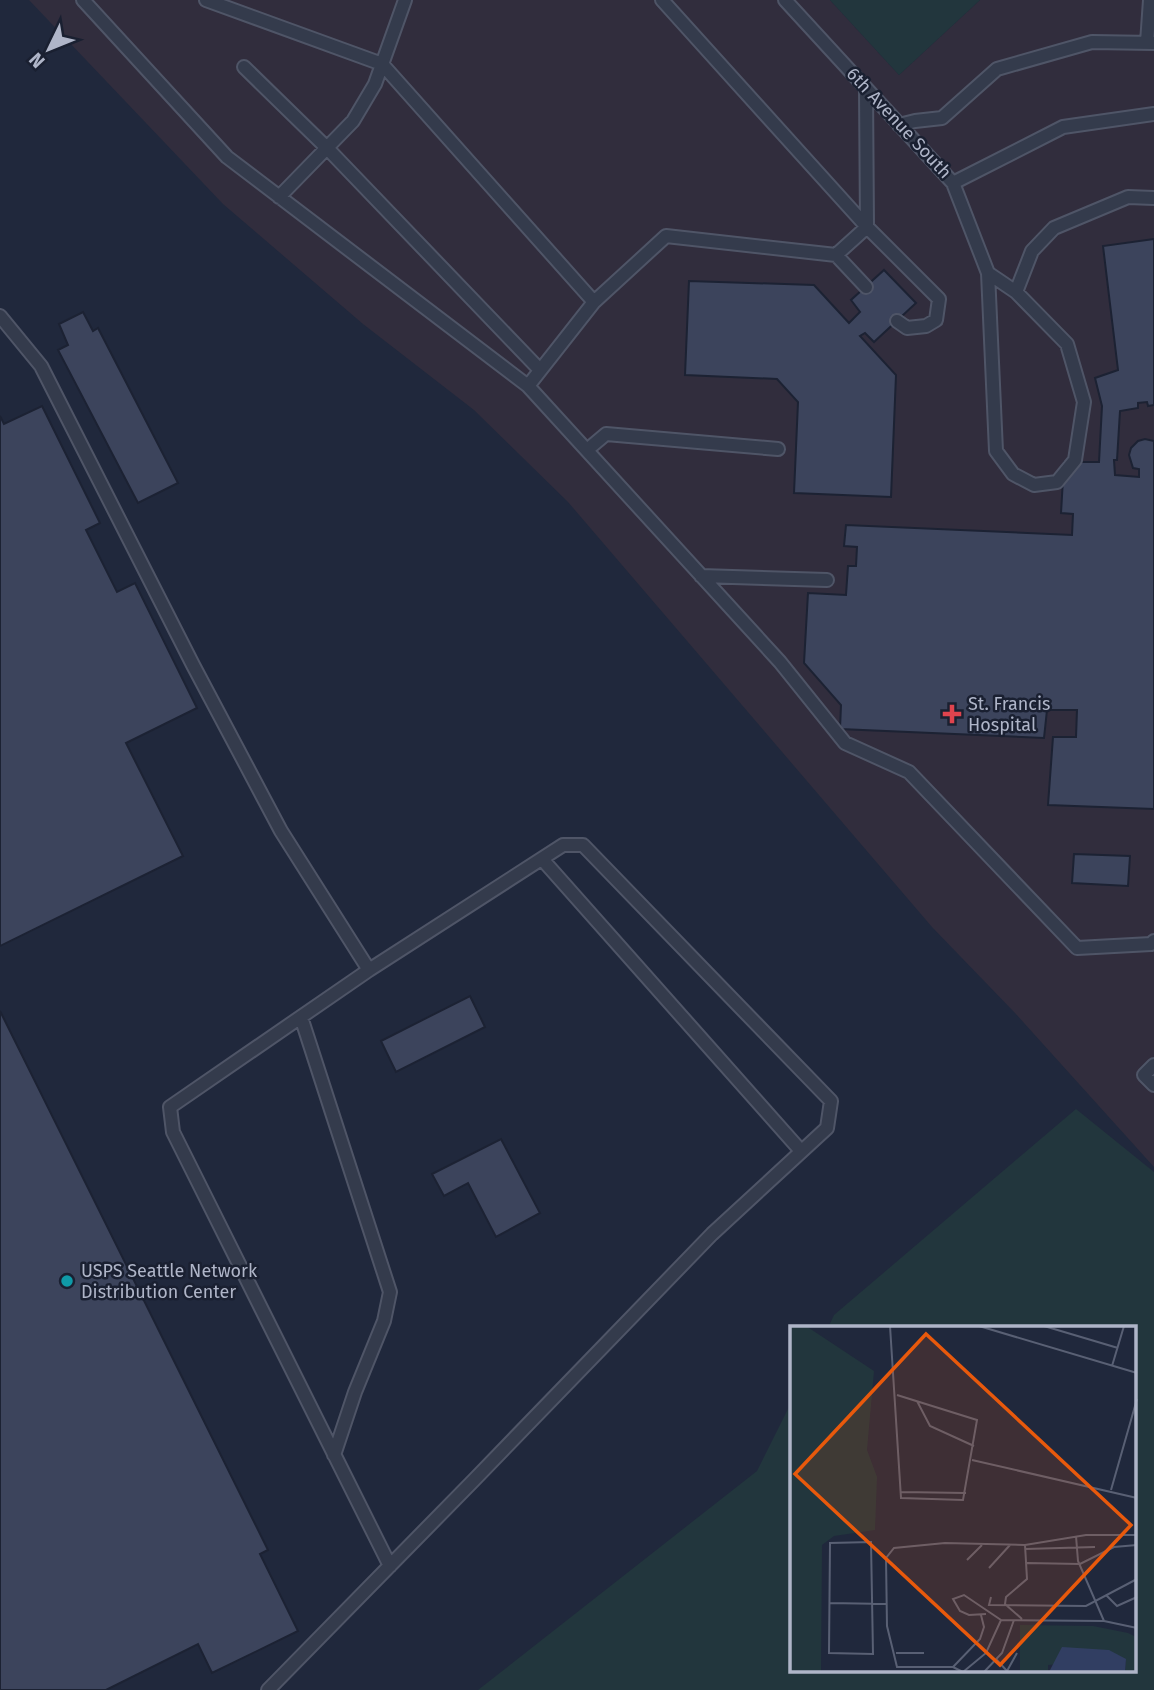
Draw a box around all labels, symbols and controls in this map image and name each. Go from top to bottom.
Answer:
north arrow [14,14,84,84]
text: N [24,48,50,73]
street label: 6th Avenue South [842,63,956,183]
place label: St. Francis Hospital [968,693,1050,736]
marker: St. Francis Hospital [942,704,962,724]
place label: USPS Seattle Network Distribution Center [81,1260,258,1303]
marker: USPS Seattle Network Distribution Center [59,1273,75,1289]
inset map [790,1326,1136,1672]

